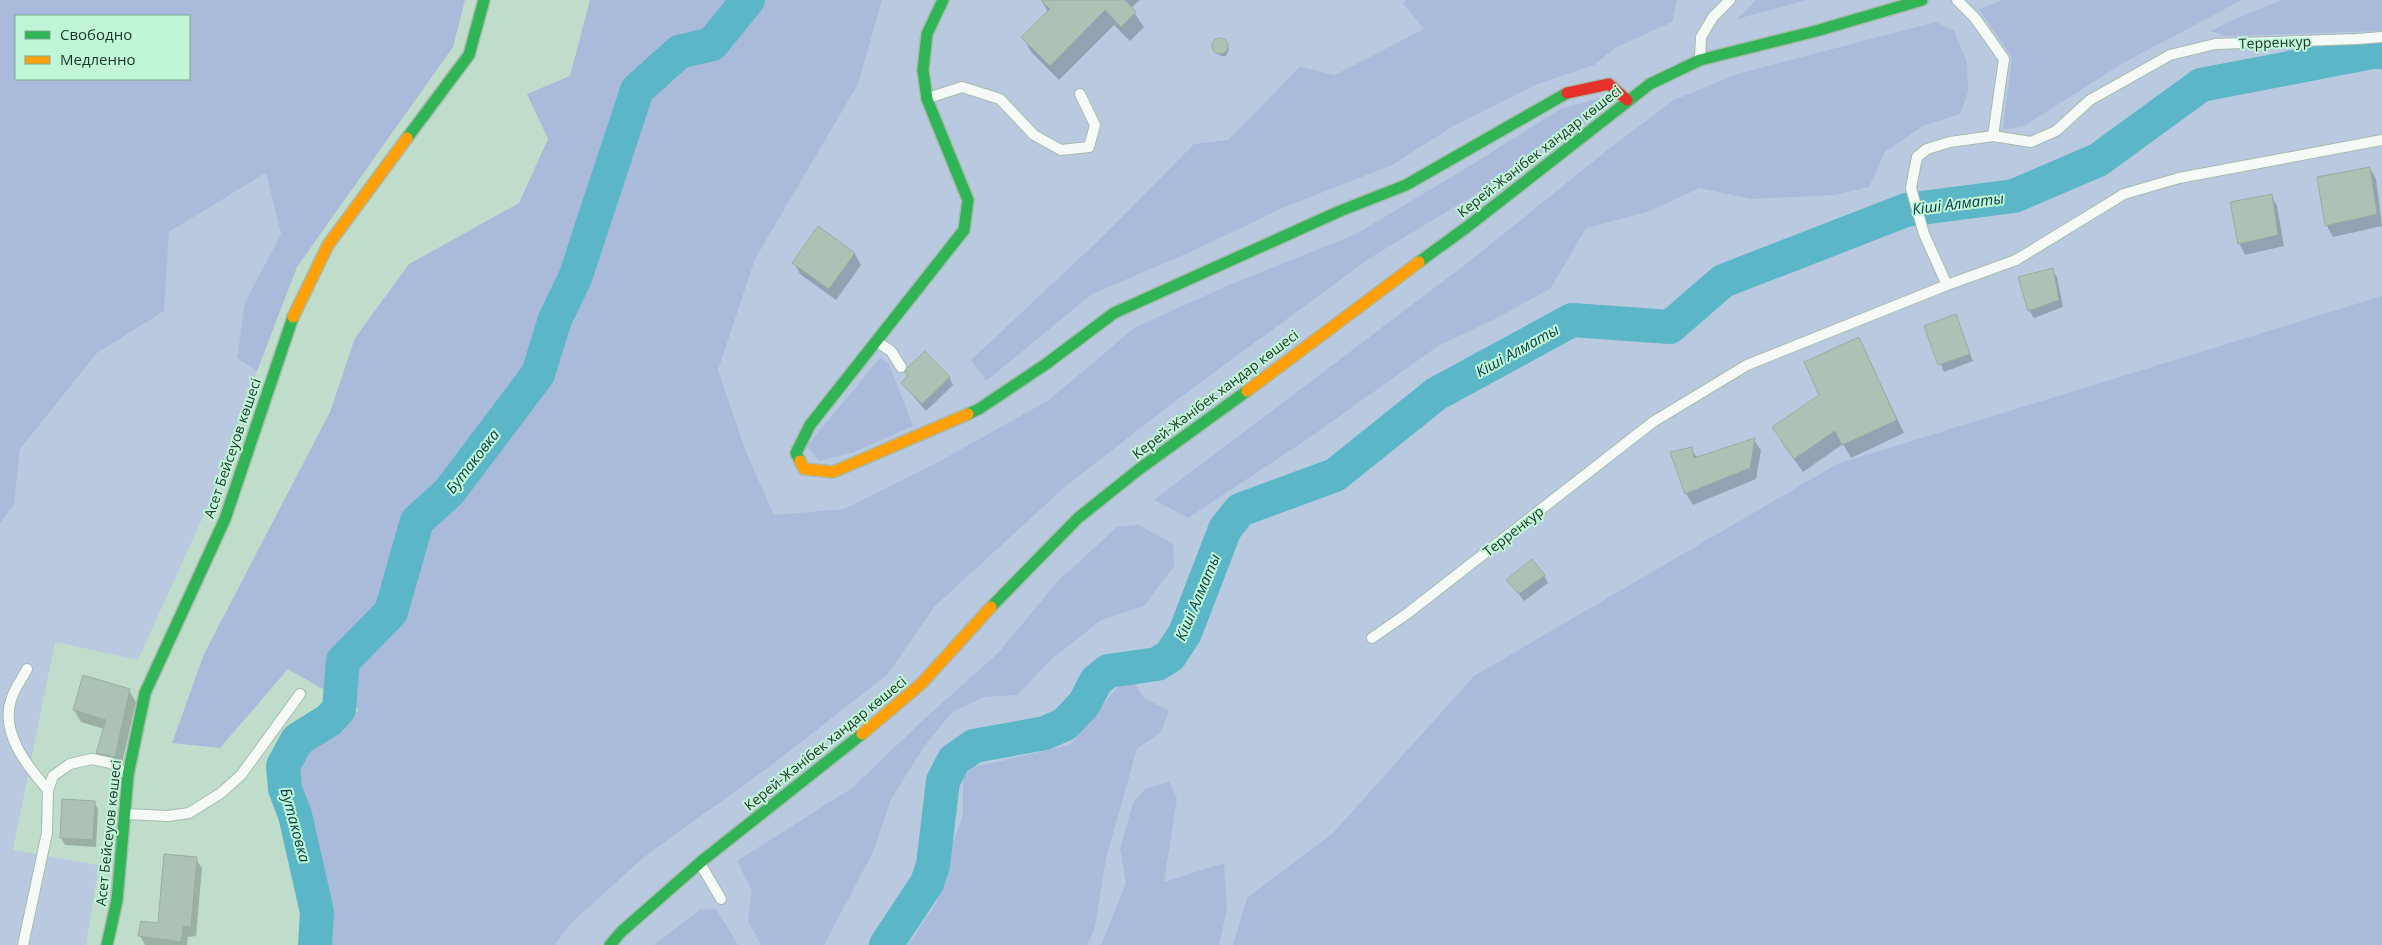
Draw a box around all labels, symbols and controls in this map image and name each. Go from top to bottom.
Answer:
legend [15,15,190,80]
text: Свободно [60,24,132,44]
street label: Терренкур [2239,31,2311,53]
text: Медленно [60,49,136,69]
street label: Керей-Жәнібек хандар көшесі [1453,81,1625,221]
water label: Кіші Алматы [1911,187,2005,219]
water label: Кіші Алматы [1472,319,1562,381]
street label: Керей-Жәнібек хандар көшесі [1128,325,1302,463]
street label: Асет Бейсеуов көшесі [199,375,265,521]
water label: Бутаковка [441,424,504,497]
street label: Терренкур [1479,501,1547,561]
water label: Кіші Алматы [1170,550,1224,643]
street label: Керей-Жәнібек хандар көшесі [740,672,910,814]
street label: Асет Бейсеуов көшесі [91,759,125,907]
water label: Бутаковка [276,786,316,865]

